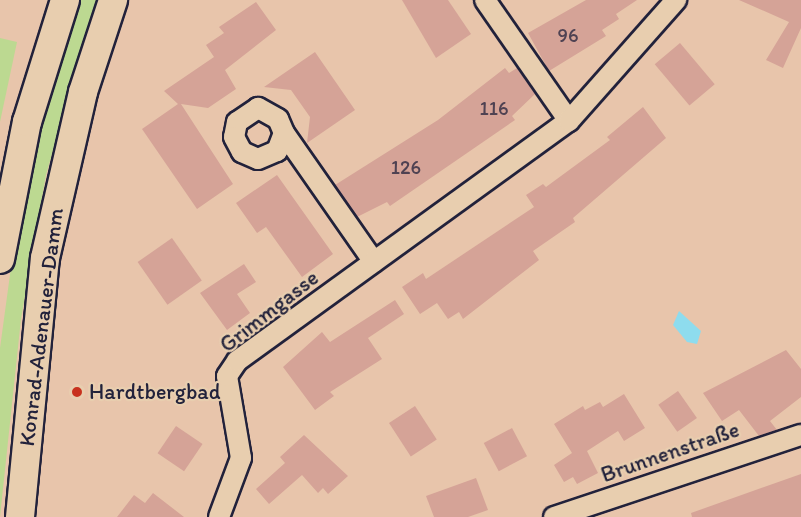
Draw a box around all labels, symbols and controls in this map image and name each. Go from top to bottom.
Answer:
house number: 96 [557,23,579,47]
house number: 116 [479,96,509,120]
house number: 126 [391,155,421,179]
street label: Konrad-Adenauer-Damm [13,206,69,448]
street label: Grimmgasse [214,264,324,358]
place label: Hardtbergbad [89,379,221,405]
marker: Hardtbergbad [70,385,84,399]
street label: Brunnenstraße [597,416,743,488]

